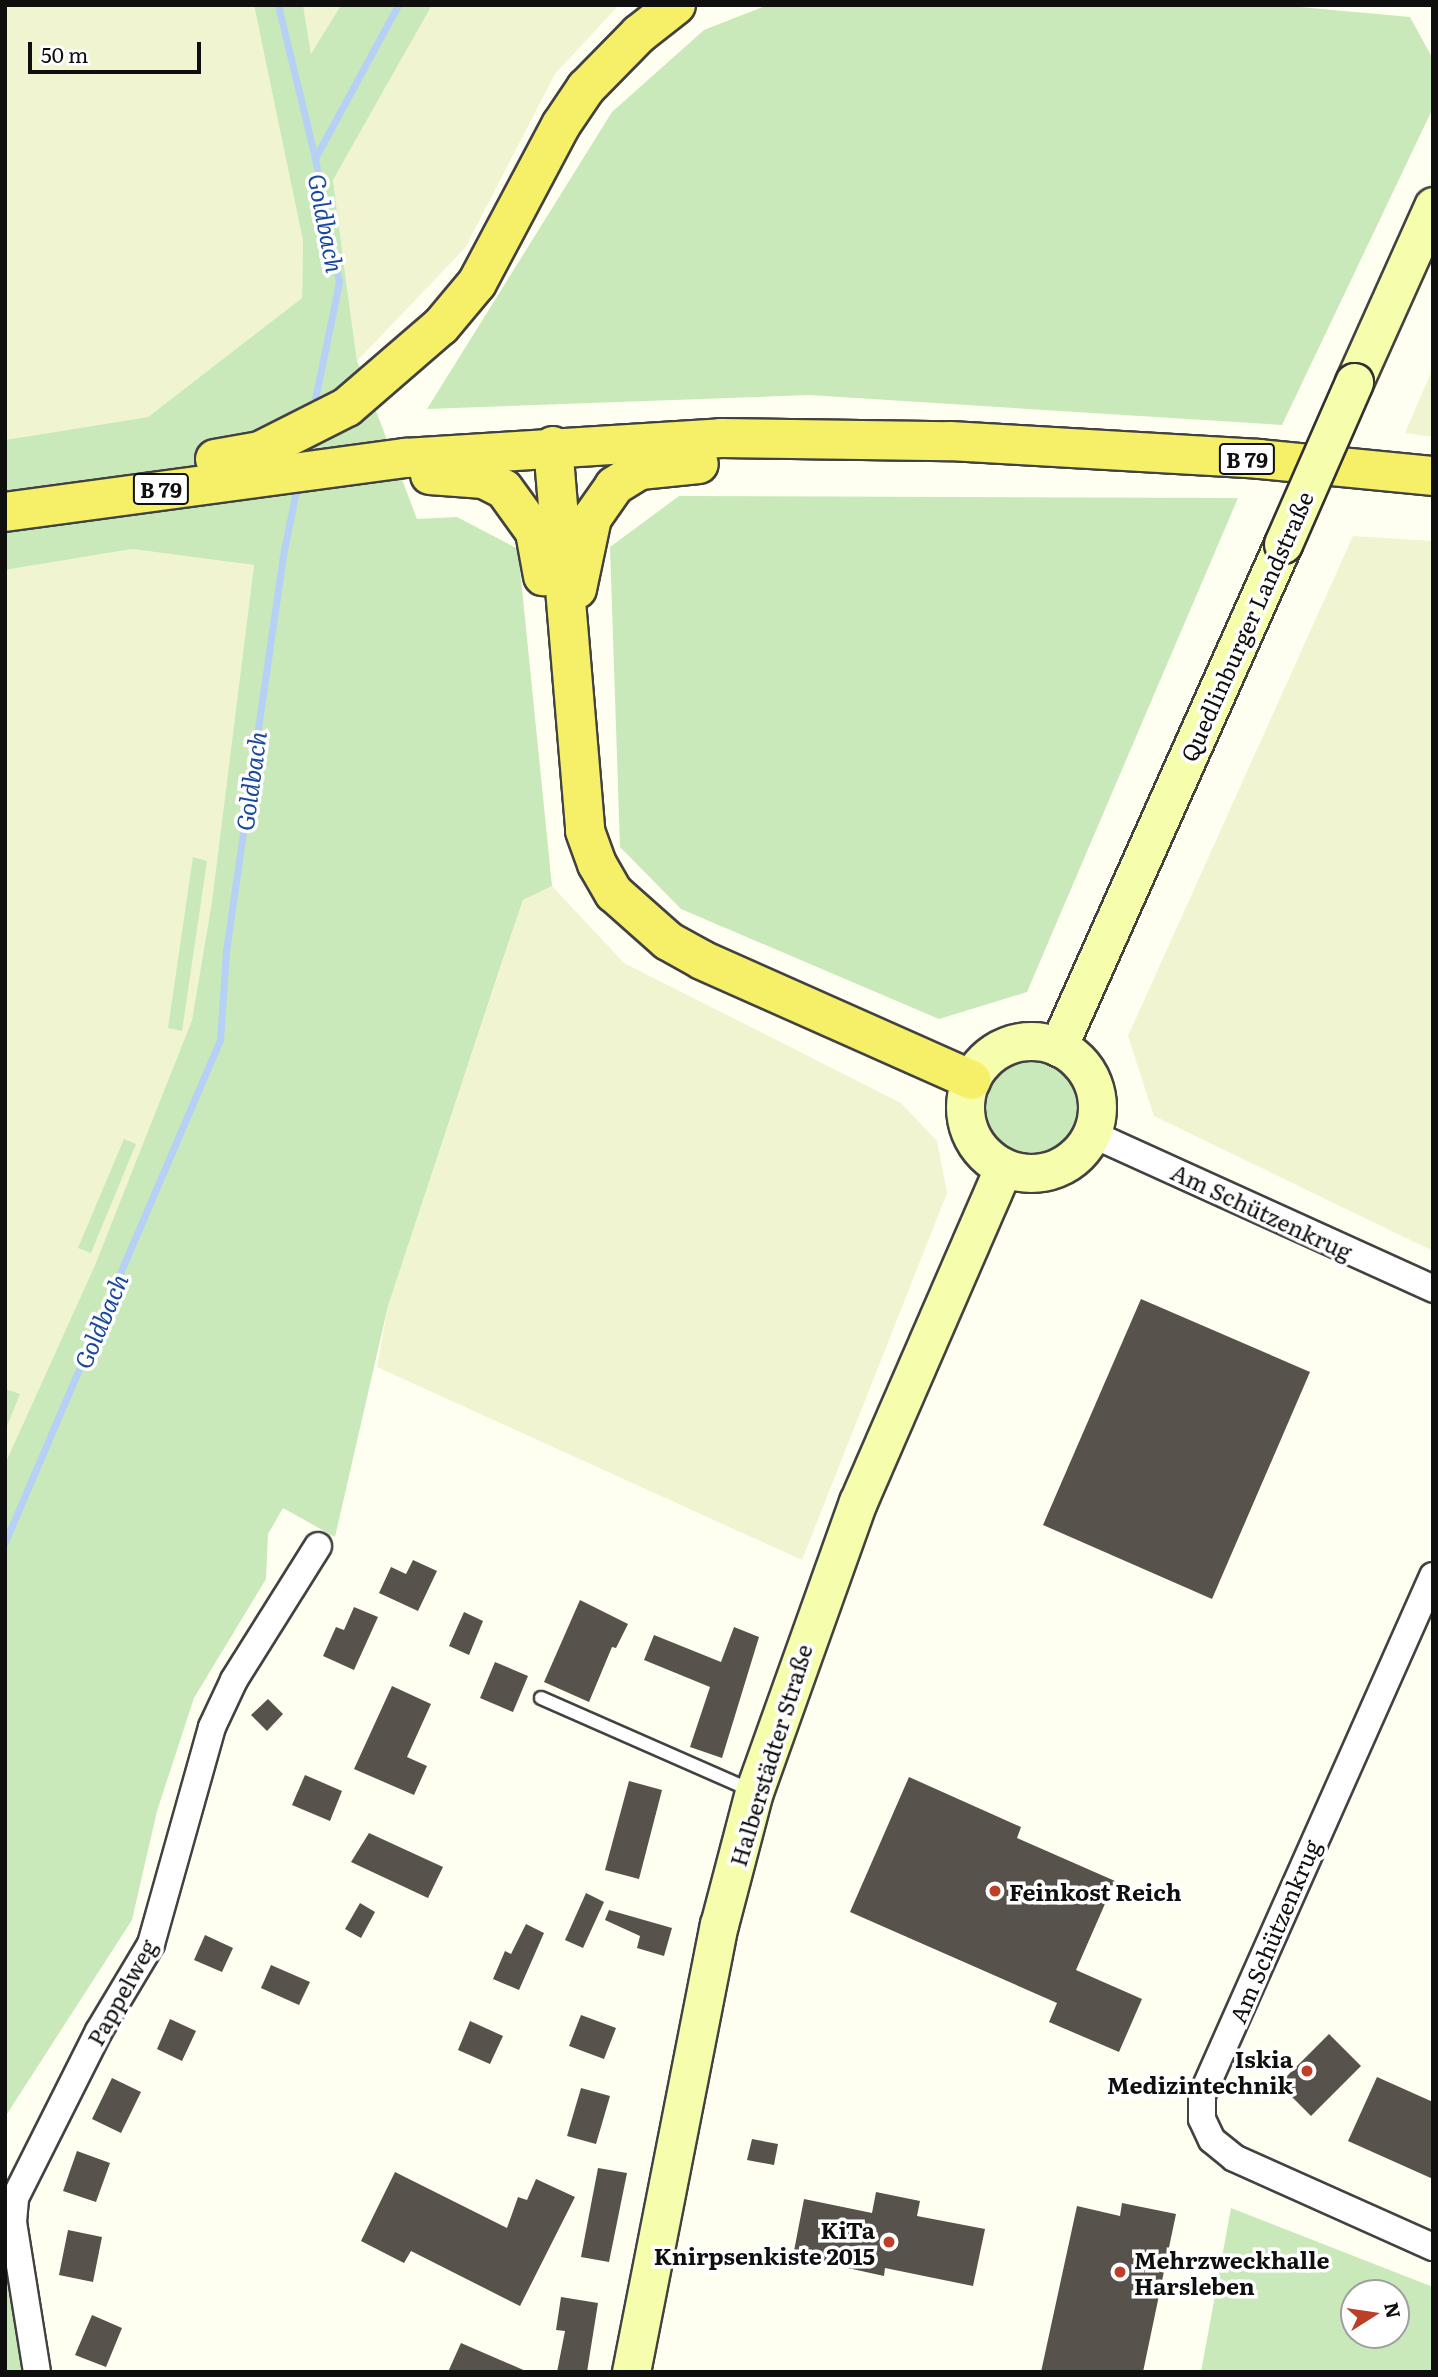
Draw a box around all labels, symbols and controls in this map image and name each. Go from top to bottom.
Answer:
scale bar [32,28,205,72]
text: 50 m [41,38,88,69]
water label: Goldbach [303,171,351,275]
road number: B 79 [1217,442,1277,476]
road number: B 79 [131,472,191,506]
street label: Quedlinburger Landstraße [1174,487,1318,765]
water label: Goldbach [229,729,271,833]
street label: Am Schützenkrug [1167,1157,1357,1265]
water label: Goldbach [67,1269,133,1373]
street label: Halberstädter Straße [723,1641,817,1869]
street label: Am Schützenkrug [1223,1835,1325,2027]
place label: Feinkost Reich [1009,1877,1182,1905]
marker: Feinkost Reich [987,1883,1003,1899]
street label: Pappelweg [80,1934,162,2050]
place label: Iskia Medizintechnik [1107,2044,1293,2098]
marker: Iskia Medizintechnik [1299,2063,1315,2079]
place label: KiTa Knirpsenkiste 2015 [654,2215,875,2269]
marker: KiTa Knirpsenkiste 2015 [881,2234,897,2250]
place label: Mehrzweckhalle Harsleben [1134,2245,1329,2299]
marker: Mehrzweckhalle Harsleben [1112,2264,1128,2280]
north arrow [1340,2279,1410,2349]
text: N [1378,2299,1409,2321]

